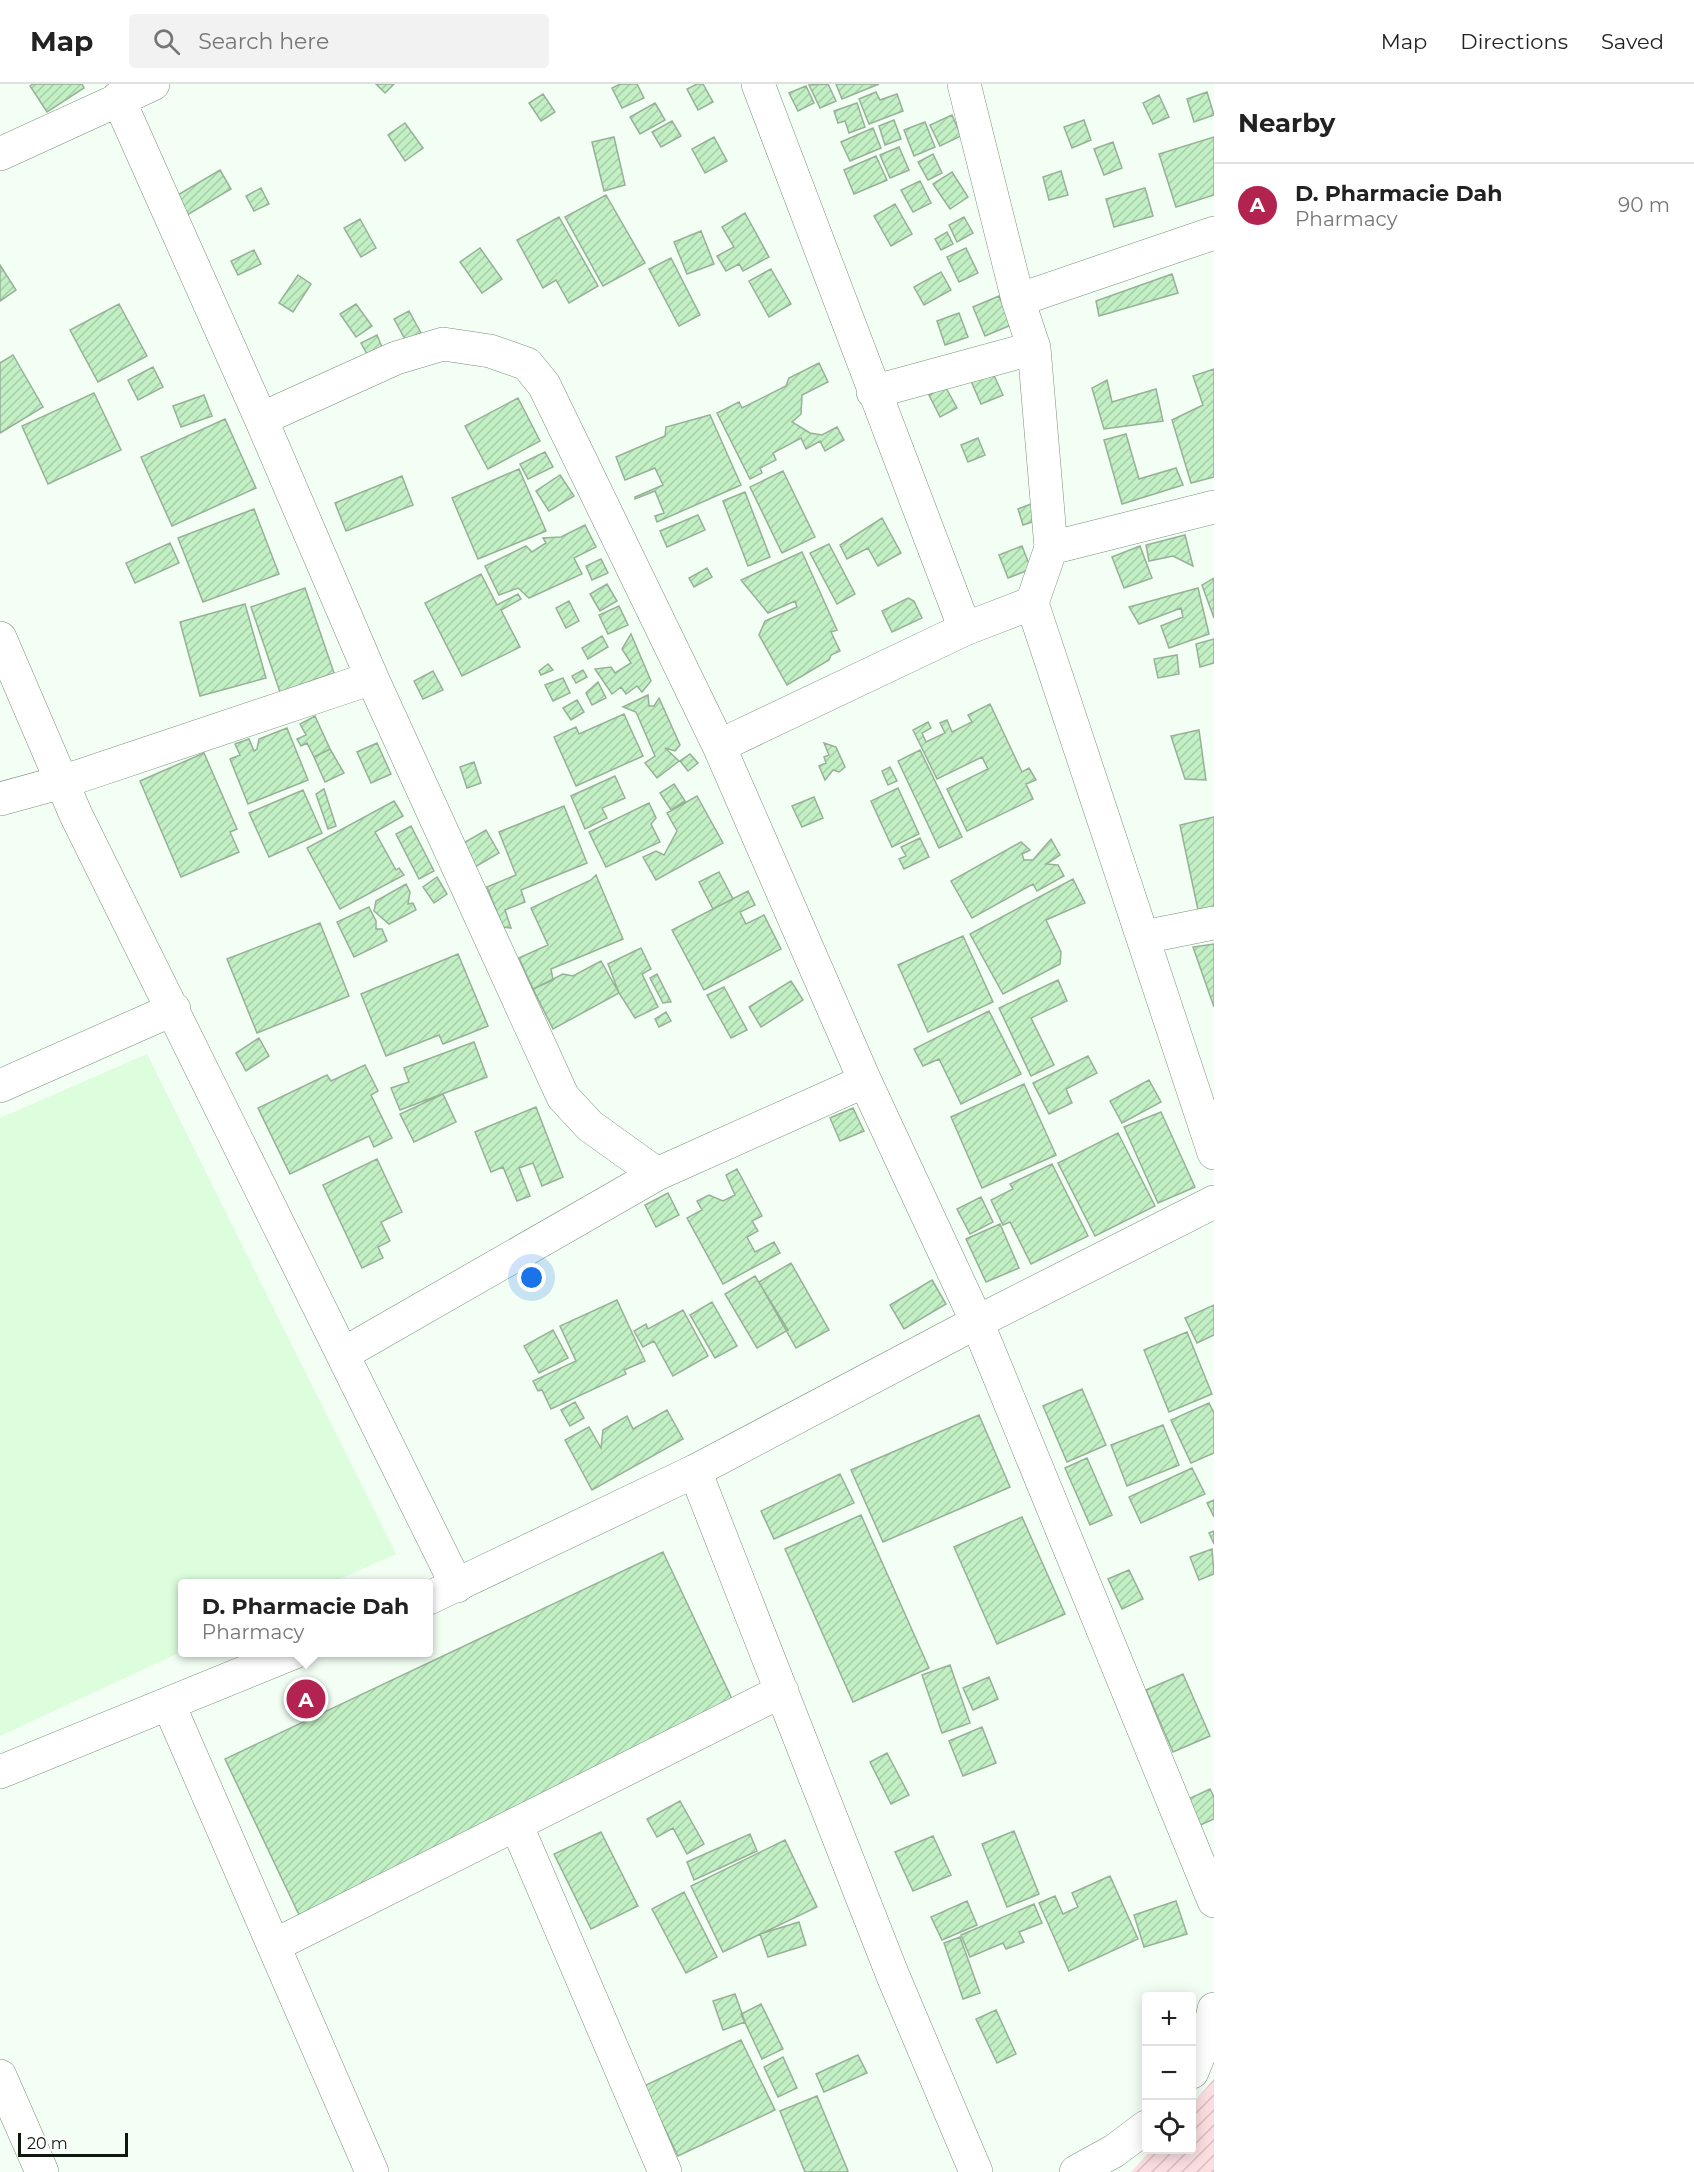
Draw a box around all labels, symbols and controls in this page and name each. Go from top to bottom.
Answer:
search box [129,14,549,68]
text: Map [30,24,93,58]
icon: search [150,25,183,58]
text: Search here [198,28,329,55]
text: Map [1381,29,1427,54]
text: Directions [1460,29,1568,54]
text: Saved [1601,29,1664,54]
text: Nearby [1238,107,1335,139]
text: D. Pharmacie Dah [1295,180,1502,207]
text: A [1250,193,1265,217]
text: 90 m [1618,193,1670,217]
text: Pharmacy [1295,207,1398,231]
your location [517,1263,546,1292]
popup [178,1579,433,1657]
text: D. Pharmacie Dah [202,1593,409,1620]
text: Pharmacy [202,1620,304,1644]
pin: A [286,1676,326,1722]
map controls [1142,1992,1196,2154]
button: + [1142,1992,1196,2046]
button: − [1142,2046,1196,2100]
button: locate [1142,2100,1196,2154]
scale bar [18,2130,128,2158]
text: 20 m [27,2134,68,2153]

